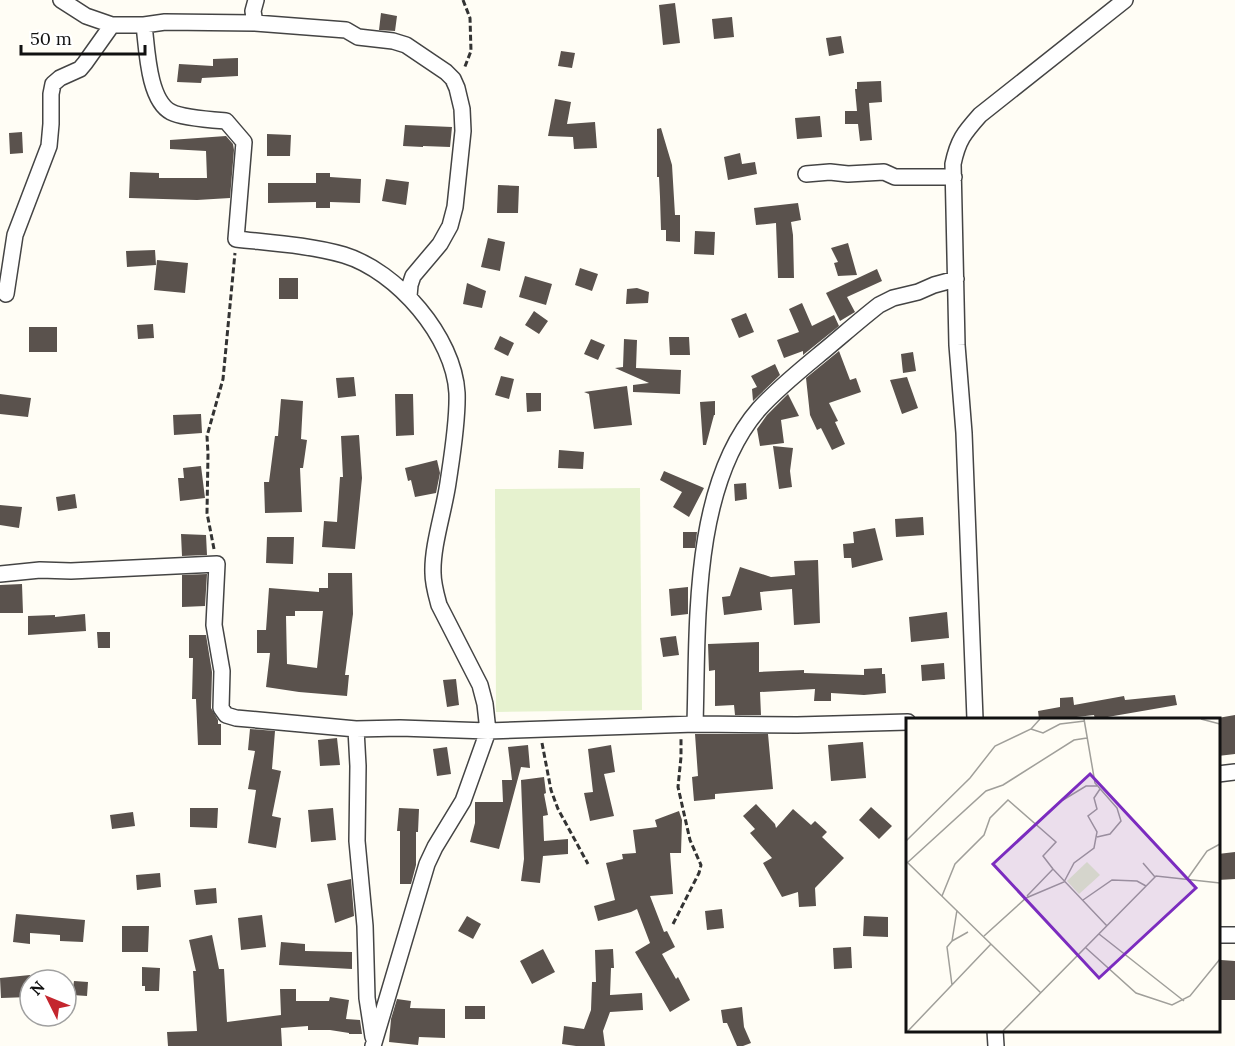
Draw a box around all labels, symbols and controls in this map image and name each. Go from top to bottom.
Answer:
scale bar [21,18,146,56]
text: 50 m [30,27,72,50]
inset map [906,718,1220,1031]
north arrow [18,968,78,1028]
text: N [25,976,49,999]

